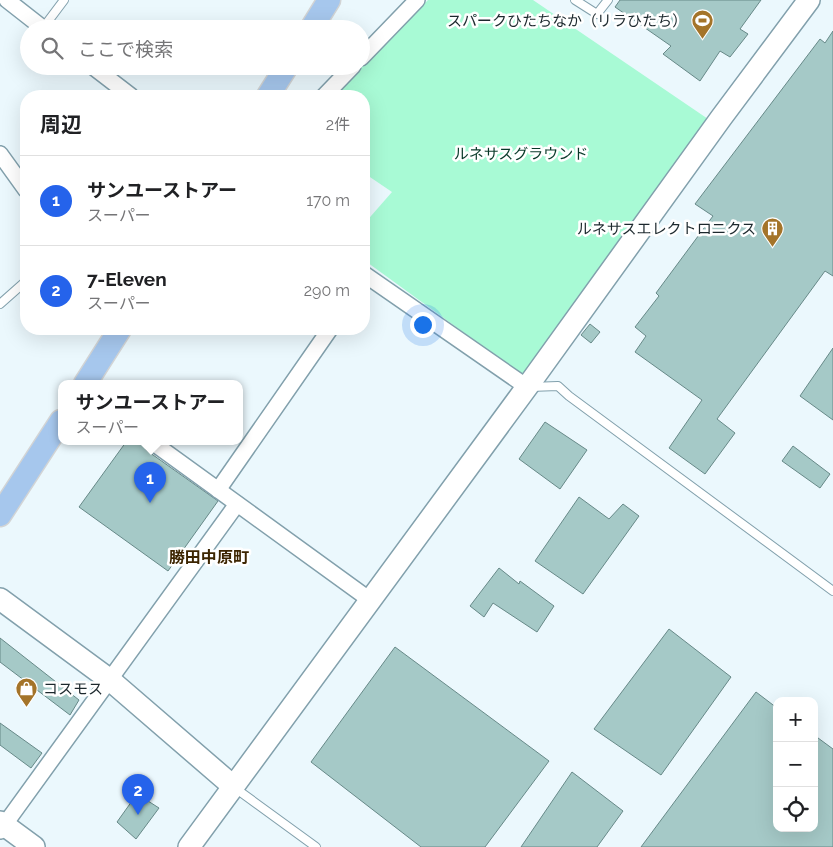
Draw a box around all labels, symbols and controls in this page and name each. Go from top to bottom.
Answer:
sports icon: スパークひたちなか（リラひたち） [691,9,715,40]
place label: スパークひたちなか（リラひたち） [447,12,687,30]
search box [20,20,370,75]
icon: search [38,34,66,62]
text: ここで検索 [78,38,173,60]
text: 周辺 [40,112,82,137]
text: 2件 [326,115,350,134]
park label: ルネサスグラウンド [454,145,588,163]
text: サンユーストアー [87,179,237,201]
text: 1 [52,191,60,210]
text: 170 m [306,191,350,210]
text: スーパー [87,206,151,225]
building icon: ルネサスエレクトロニクス [760,217,784,248]
place label: ルネサスエレクトロニクス [577,220,756,238]
text: 7-Eleven [87,268,167,290]
text: 2 [51,281,61,300]
text: 290 m [304,281,350,300]
text: スーパー [87,294,151,313]
your location [410,312,436,338]
popup [58,380,243,445]
text: サンユーストアー [76,391,225,413]
text: スーパー [76,418,139,437]
pin: 1 [134,462,166,503]
district label: 勝田中原町 [169,548,249,567]
shop icon: コスモス [15,677,39,708]
place label: コスモス [43,680,103,698]
map controls [773,697,818,832]
button: + [773,697,818,742]
button: − [773,742,818,787]
pin: 2 [122,774,154,815]
button: locate [773,787,818,832]

